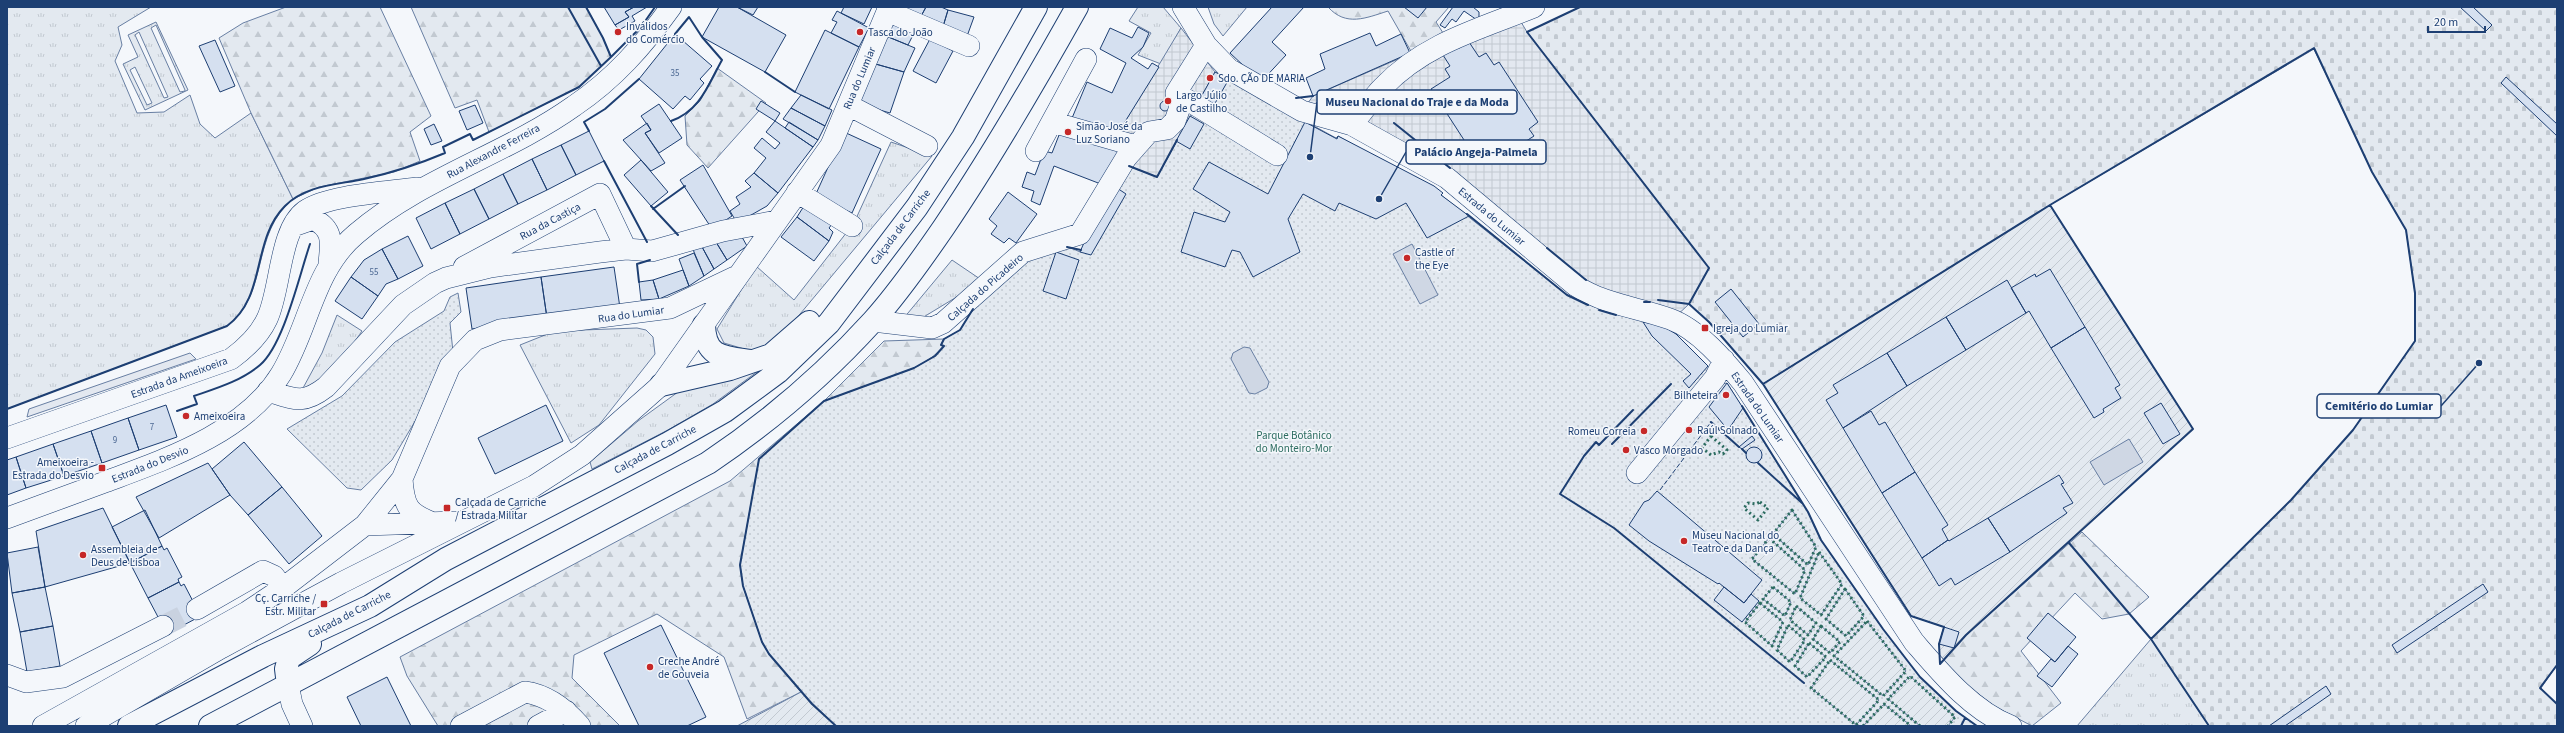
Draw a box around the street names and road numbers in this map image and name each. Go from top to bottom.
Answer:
street label: Rua do Lumiar [840,44,879,112]
street label: Rua Alexandre Ferreira [444,121,542,182]
street label: Estrada do Lumiar [1455,184,1529,249]
street label: Calçada de Carriche [867,186,934,268]
street label: Rua da Castiça [517,199,583,244]
street label: Calçada do Picadeiro [944,250,1027,325]
street label: Rua do Lumiar [597,302,665,327]
street label: Estrada da Ameixoeira [129,353,230,402]
street label: Estrada do Lumiar [1727,369,1788,446]
street label: Calçada de Carriche [611,421,700,477]
street label: Estrada do Desvio [109,442,191,487]
street label: Calçada de Carriche [305,587,394,642]

